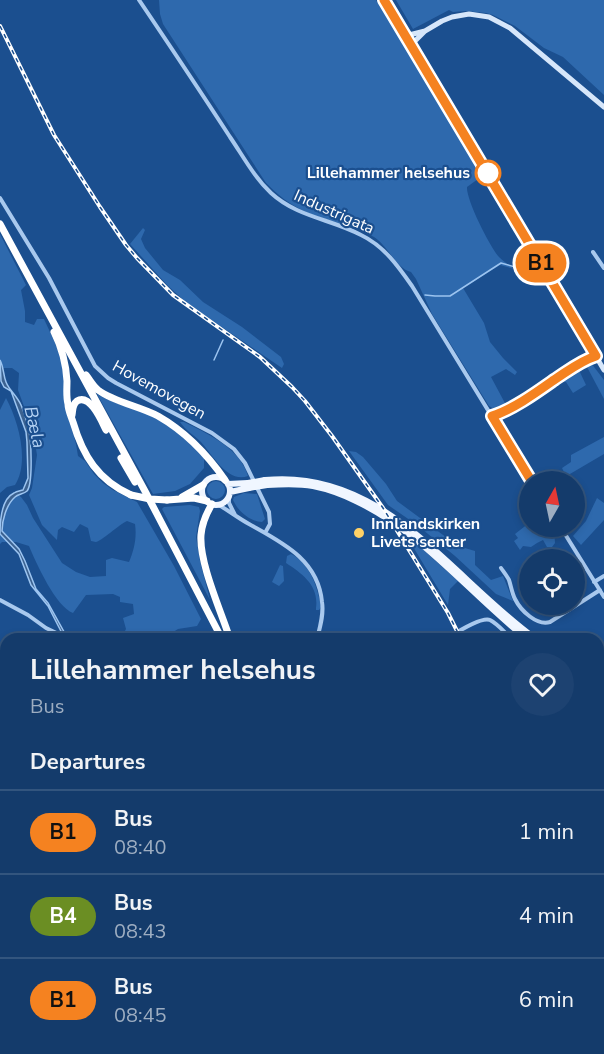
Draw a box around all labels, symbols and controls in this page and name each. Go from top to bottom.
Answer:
marker: Lillehammer helsehus [475,160,501,186]
place label: Lillehammer helsehus [307,162,470,184]
street label: Industrigata [290,184,378,240]
line badge: B1 [514,244,568,282]
text: B1 [527,249,555,277]
street label: Hovemovegen [108,355,210,425]
water label: Bæla [19,404,51,450]
north arrow [519,471,585,537]
map controls [519,471,585,615]
place label: Innlandskirken Livets senter [371,513,480,553]
marker: Innlandskirken Livets senter [352,526,366,540]
button: locate [519,549,585,615]
text: Lillehammer helsehus [30,651,316,689]
button: heart [511,653,574,716]
text: Bus [30,693,64,720]
text: Departures [30,747,145,777]
text: Bus [114,804,153,834]
text: 1 min [519,817,574,847]
text: B1 [49,818,77,846]
text: 08:40 [114,834,167,861]
text: Bus [114,888,153,918]
text: 4 min [519,901,574,931]
text: B4 [49,902,77,930]
text: 08:43 [114,918,167,945]
text: Bus [114,972,153,1002]
text: 6 min [519,985,574,1015]
text: B1 [49,986,77,1014]
text: 08:45 [114,1002,167,1029]

